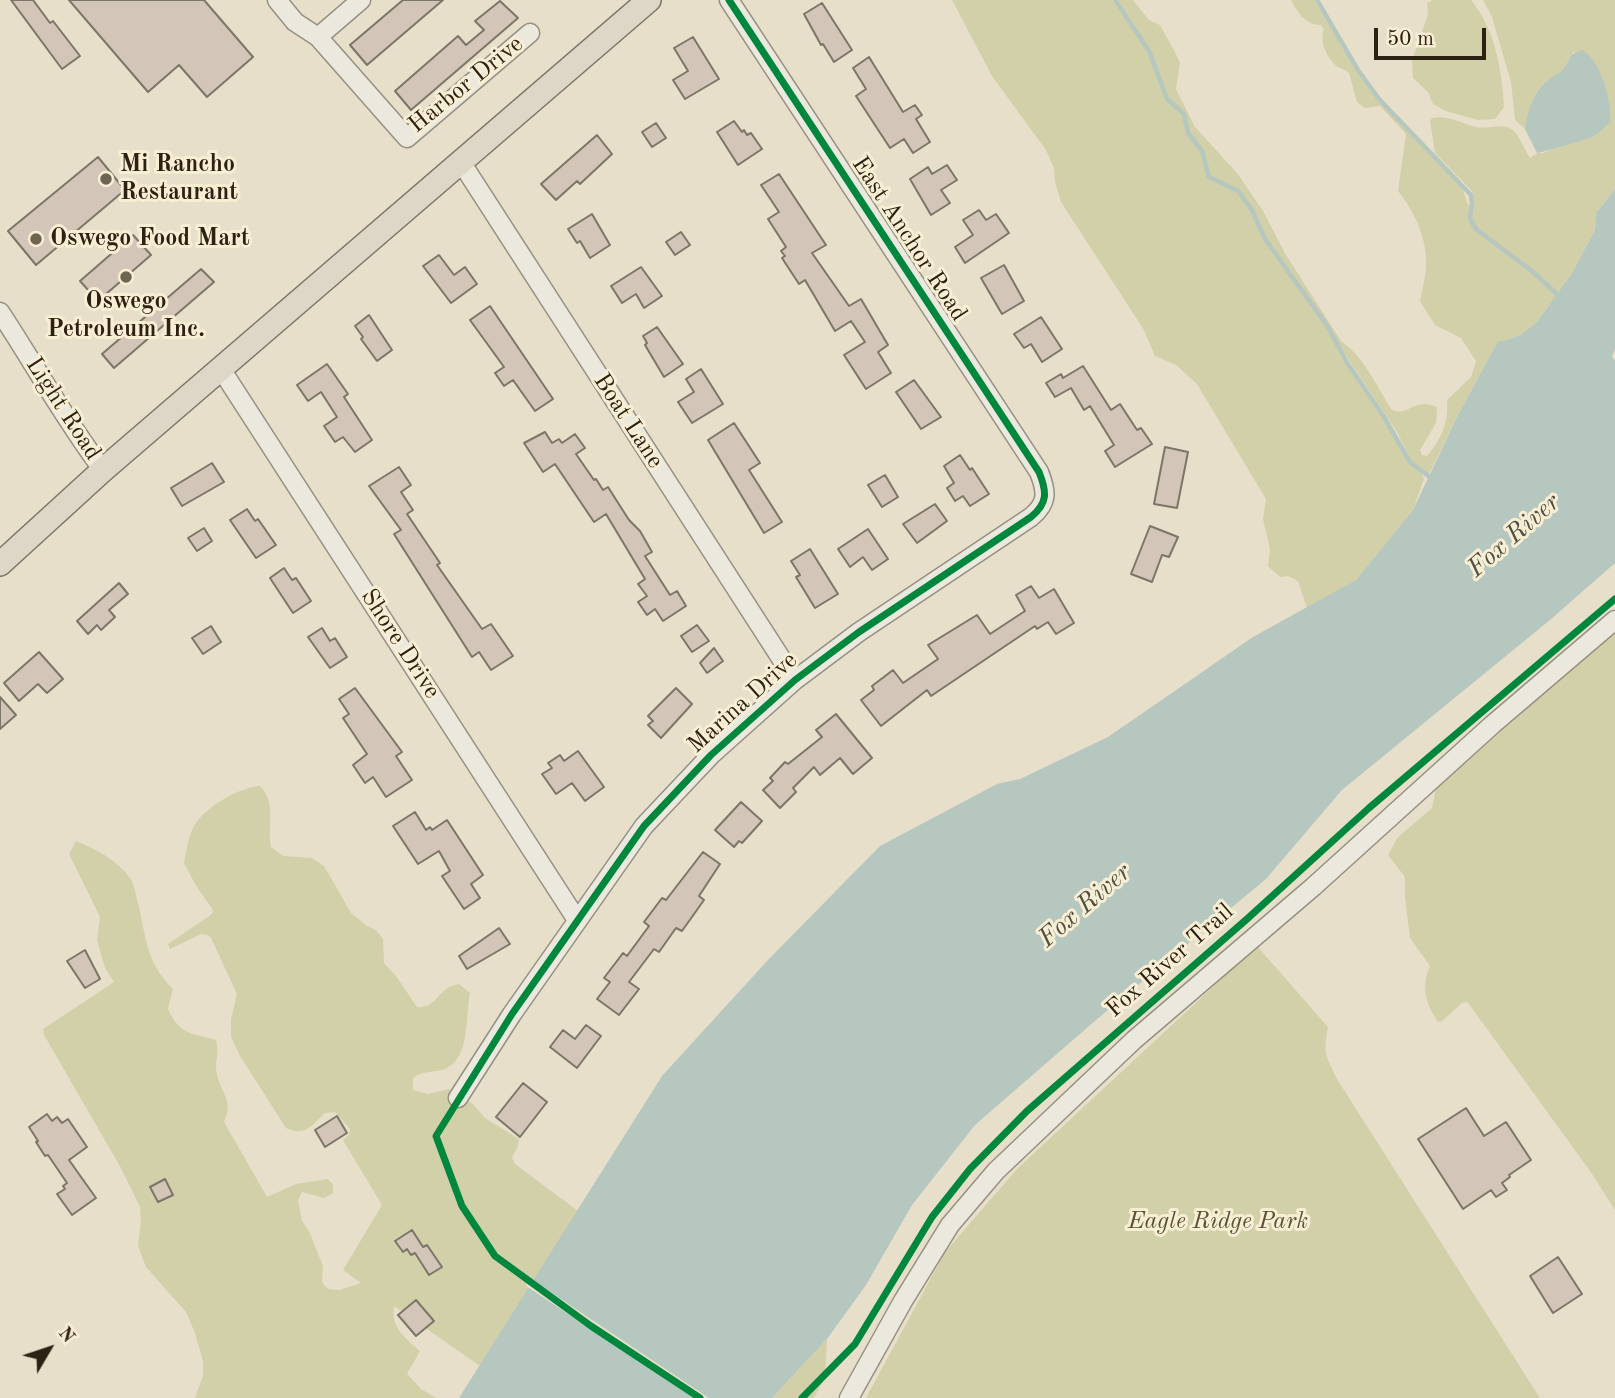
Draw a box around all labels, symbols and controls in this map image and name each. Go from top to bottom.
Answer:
scale bar [1377,14,1489,58]
text: 50 m [1387,29,1434,50]
street label: Harbor Drive [403,30,529,140]
place label: Mi Rancho Restaurant [120,151,238,207]
street label: East Anchor Road [845,151,973,327]
marker: Mi Rancho Restaurant [98,171,114,187]
place label: Oswego Food Mart [50,225,250,253]
marker: Oswego Food Mart [28,231,44,247]
marker: Oswego Petroleum Inc. [118,269,134,285]
place label: Oswego Petroleum Inc. [47,288,205,344]
street label: Light Road [19,352,107,466]
street label: Boat Lane [587,368,669,474]
water label: Fox River [1461,487,1567,585]
street label: Shore Drive [354,584,446,704]
street label: Marina Drive [682,646,804,760]
water label: Fox River [1032,857,1138,955]
street label: Fox River Trail [1100,898,1240,1024]
park label: Eagle Ridge Park [1128,1208,1308,1236]
north arrow [14,1314,84,1384]
text: N [54,1324,78,1347]

